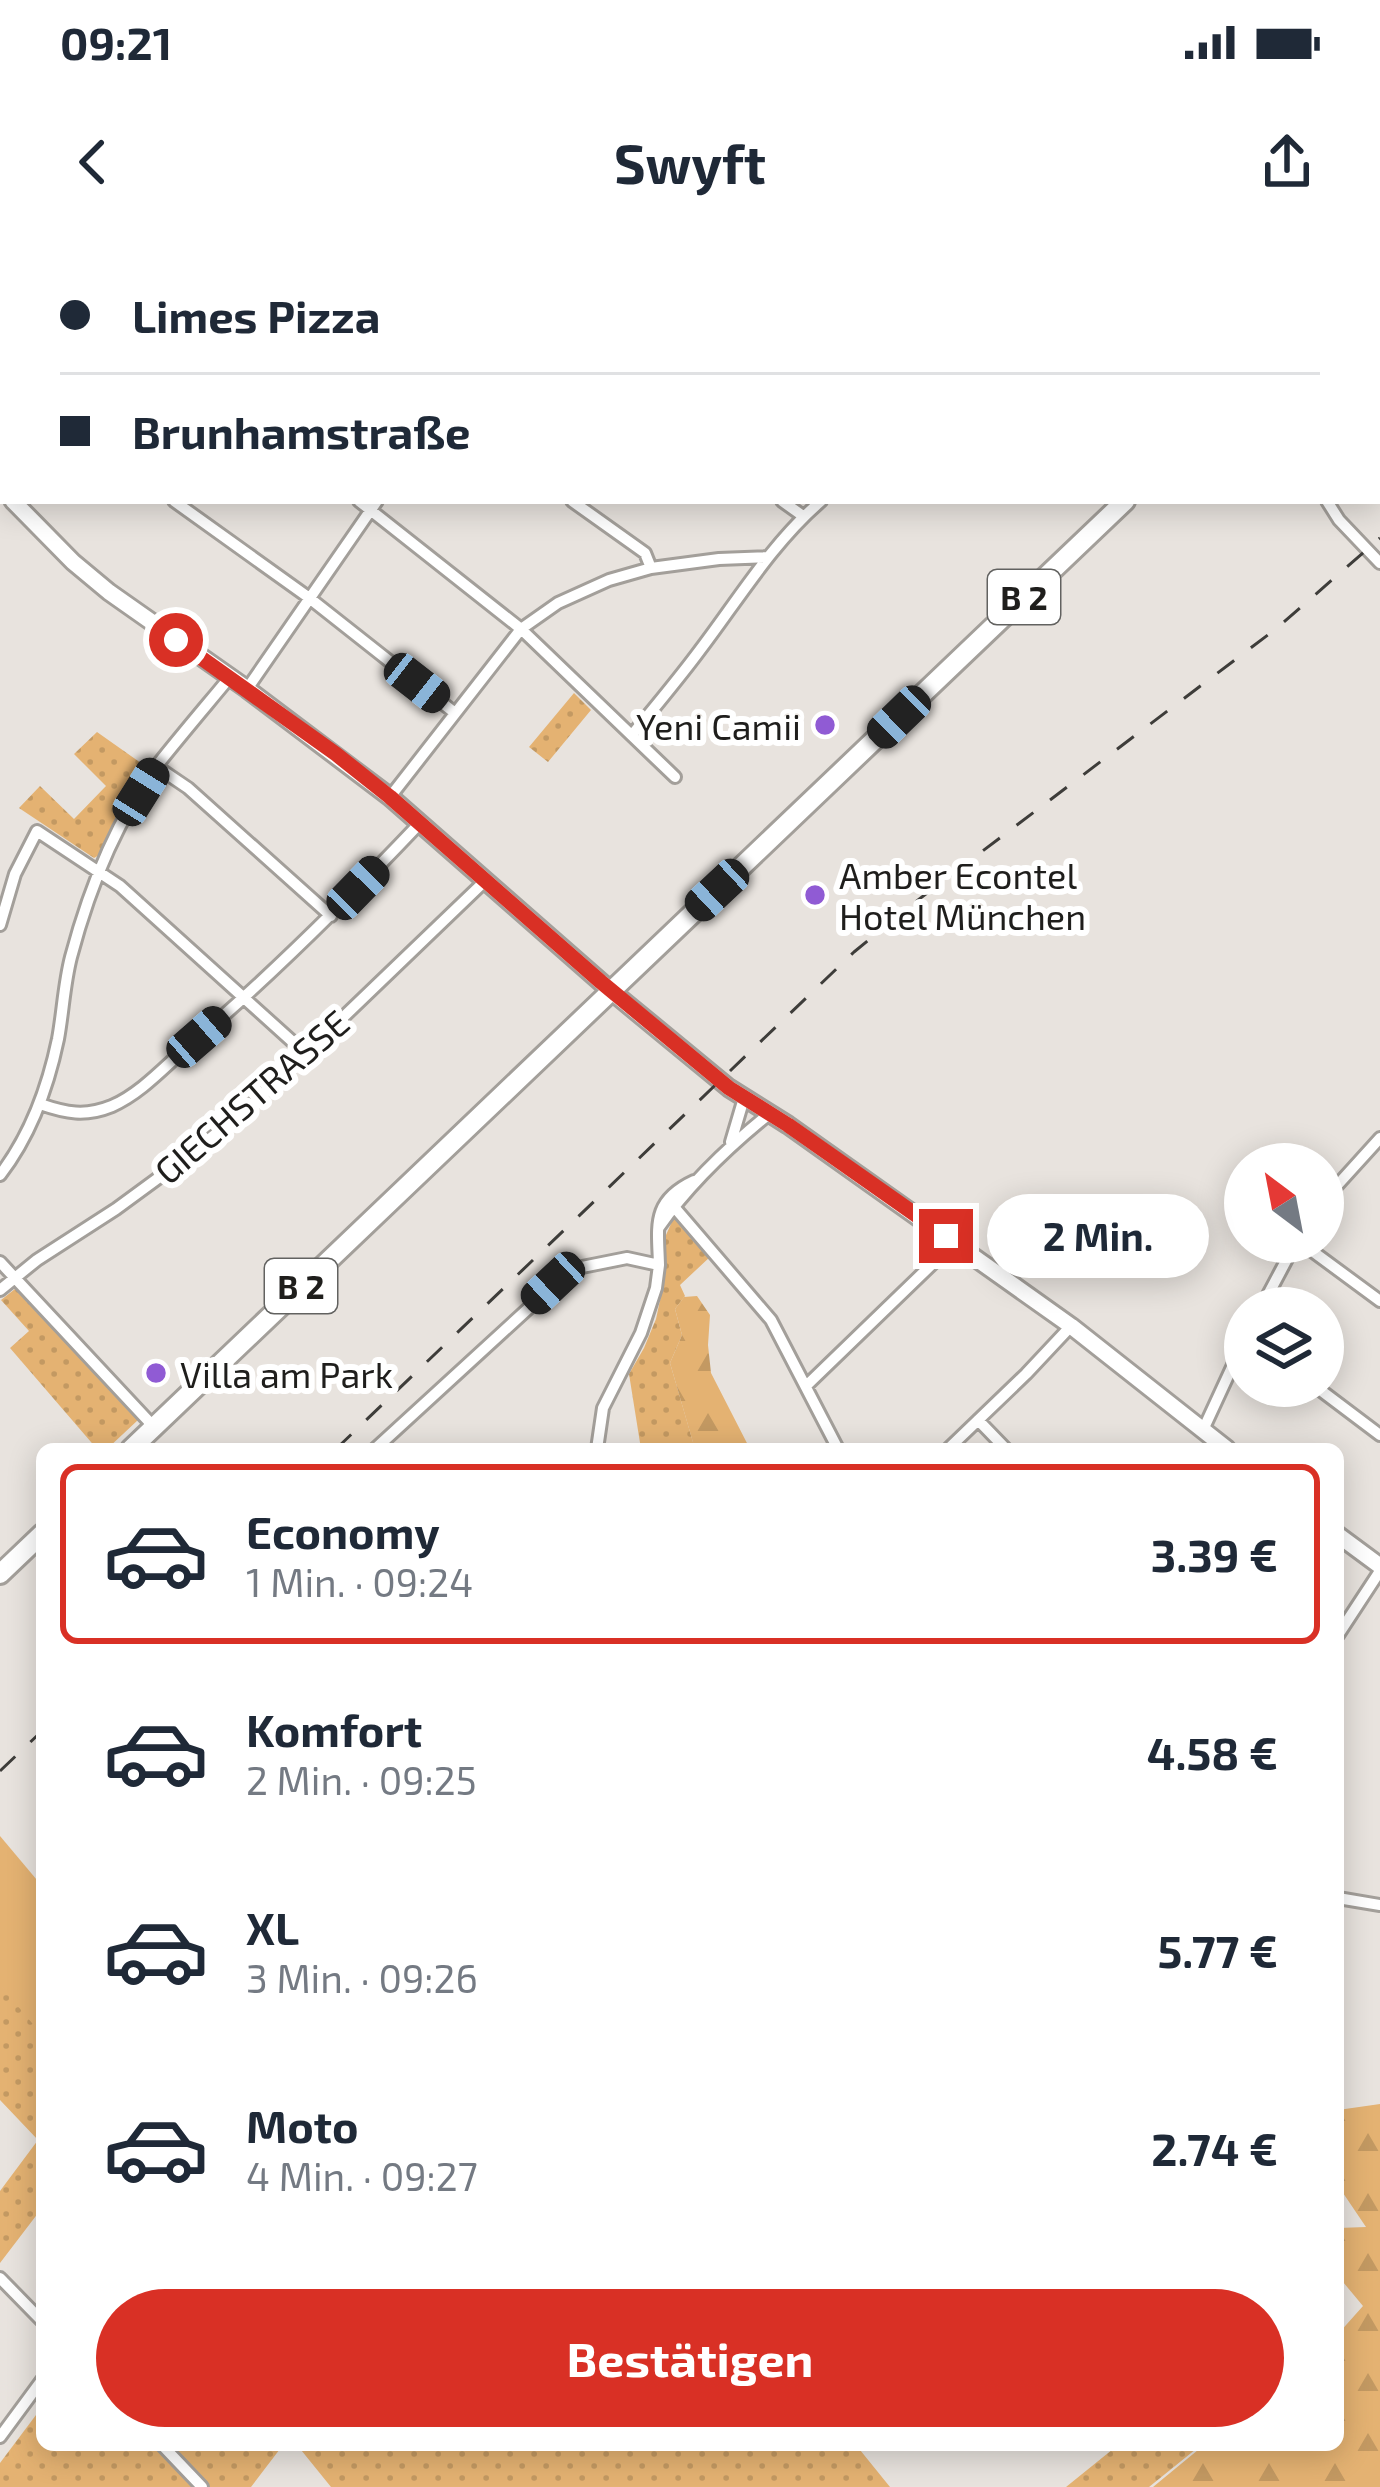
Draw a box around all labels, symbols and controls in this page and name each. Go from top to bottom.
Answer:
text: 09:21 [60,15,172,69]
icon: back [60,129,126,195]
icon: share [1254,129,1320,195]
text: Swyft [614,130,766,195]
text: Limes Pizza [132,288,380,342]
text: Brunhamstraße [132,404,470,458]
road number: B 2 [988,570,1060,624]
route start [149,613,203,667]
car [378,647,456,719]
car [861,679,937,755]
place label: Yeni Camii [636,704,801,747]
marker: Yeni Camii [812,712,838,738]
car [107,752,175,832]
car [320,850,396,926]
car [678,852,756,928]
place label: Amber Econtel Hotel München [839,853,1086,937]
marker: Amber Econtel Hotel München [802,882,828,908]
street label: GIECHSTRASSE [145,1000,357,1192]
car [160,1000,238,1074]
north arrow [1224,1143,1344,1263]
map controls [1224,1143,1344,1407]
callout: 2 Min. [988,1194,1210,1278]
route end [919,1209,973,1263]
text: 2 Min. [1043,1212,1153,1259]
car [514,1245,592,1321]
road number: B 2 [265,1259,337,1313]
button: layers [1224,1287,1344,1407]
place label: Villa am Park [180,1352,393,1395]
marker: Villa am Park [143,1360,169,1386]
icon: car [102,1500,210,1608]
text: Economy [246,1504,440,1558]
text: 3.39 € [1151,1527,1278,1581]
text: 1 Min. · 09:24 [246,1558,473,1605]
icon: car [102,1698,210,1806]
text: Komfort [246,1702,422,1756]
text: 4.58 € [1147,1725,1278,1779]
text: 2 Min. · 09:25 [246,1756,477,1803]
icon: car [102,1896,210,2004]
text: XL [246,1900,299,1954]
text: 5.77 € [1158,1923,1278,1977]
text: 3 Min. · 09:26 [246,1954,478,2001]
icon: car [102,2094,210,2202]
text: Moto [246,2098,359,2152]
text: 2.74 € [1151,2121,1278,2175]
text: 4 Min. · 09:27 [246,2152,478,2199]
button: Bestätigen [96,2289,1284,2427]

